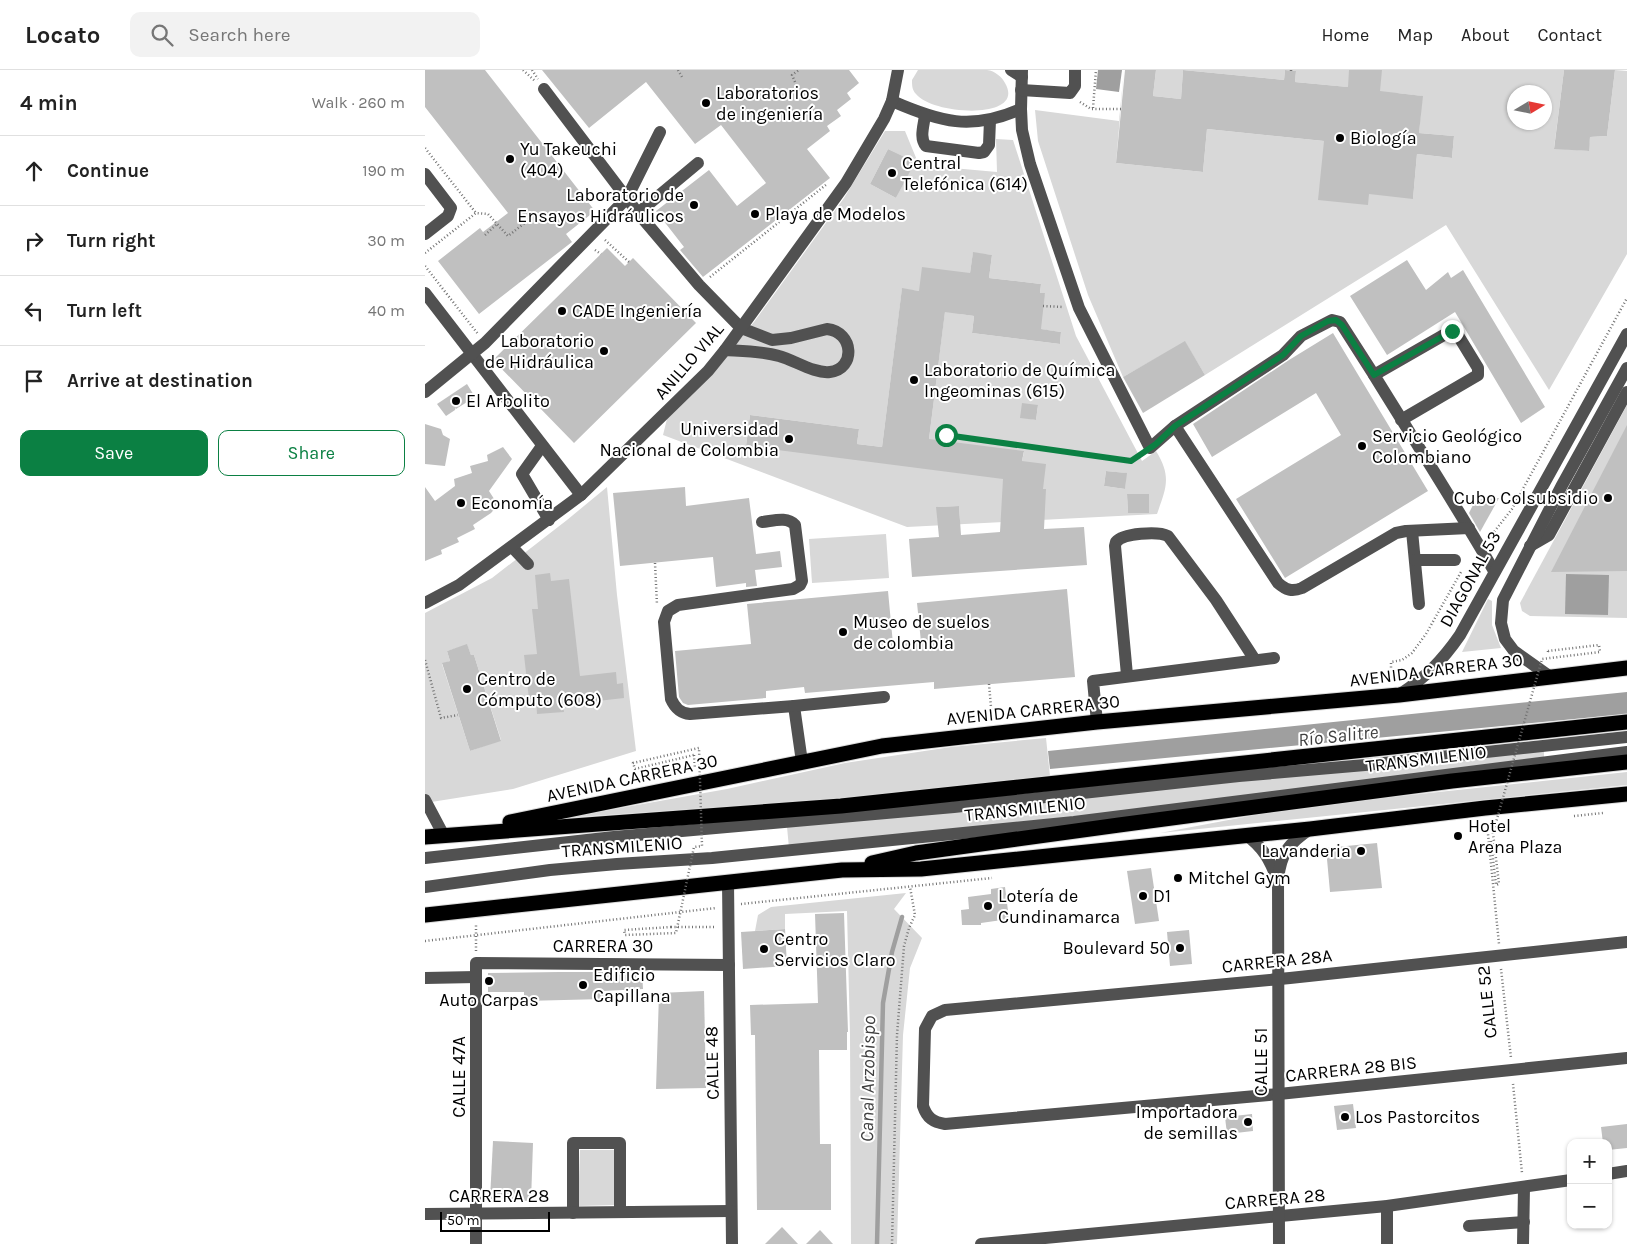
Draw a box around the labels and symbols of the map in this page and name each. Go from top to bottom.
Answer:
place label: Laboratorios de ingeniería [716,82,823,125]
north arrow [1507,85,1552,130]
marker: Laboratorios de ingeniería [700,97,712,109]
place label: Biología [1350,127,1417,149]
marker: Biología [1334,132,1346,144]
place label: Yu Takeuchi (404) [520,138,617,181]
place label: Central Telefónica (614) [902,152,1028,195]
marker: Yu Takeuchi (404) [504,153,516,165]
marker: Central Telefónica (614) [886,167,898,179]
place label: Laboratorio de Ensayos Hidráulicos [517,184,684,227]
marker: Laboratorio de Ensayos Hidráulicos [688,199,700,211]
place label: Playa de Modelos [765,203,906,225]
marker: Playa de Modelos [749,208,761,220]
place label: CADE Ingeniería [572,300,702,322]
marker: CADE Ingeniería [556,305,568,317]
street label: ANILLO VIAL [650,318,729,404]
route end [1441,320,1464,343]
place label: Laboratorio de Hidráulica [485,330,594,373]
marker: Laboratorio de Hidráulica [598,345,610,357]
place label: Laboratorio de Química Ingeominas (615) [924,359,1115,402]
marker: Laboratorio de Química Ingeominas (615) [908,374,920,386]
place label: El Arbolito [466,390,550,412]
marker: El Arbolito [450,395,462,407]
place label: Universidad Nacional de Colombia [599,418,779,461]
route start [935,424,958,447]
place label: Servicio Geológico Colombiano [1372,425,1522,468]
marker: Universidad Nacional de Colombia [783,433,795,445]
marker: Servicio Geológico Colombiano [1356,440,1368,452]
place label: Cubo Colsubsidio [1454,487,1598,509]
place label: Economía [471,492,553,514]
marker: Cubo Colsubsidio [1602,492,1614,504]
marker: Economía [455,497,467,509]
street label: DIAGONAL 53 [1435,527,1505,631]
place label: Museo de suelos de colombia [853,611,990,654]
marker: Museo de suelos de colombia [837,626,849,638]
street label: AVENIDA CARRERA 30 [1348,648,1524,692]
place label: Centro de Cómputo (608) [477,668,602,711]
marker: Centro de Cómputo (608) [461,683,473,695]
street label: AVENIDA CARRERA 30 [945,690,1121,730]
water label: Río Salitre [1297,721,1380,751]
street label: TRANSMILENIO [1364,741,1488,777]
street label: AVENIDA CARRERA 30 [544,749,720,807]
street label: TRANSMILENIO [964,792,1086,826]
place label: Hotel Arena Plaza [1468,815,1563,858]
marker: Hotel Arena Plaza [1452,830,1464,842]
street label: TRANSMILENIO [561,832,683,862]
place label: Lavanderia [1261,840,1351,862]
marker: Lavanderia [1355,845,1367,857]
place label: Mitchel Gym [1188,867,1291,889]
marker: Mitchel Gym [1172,872,1184,884]
place label: Lotería de Cundinamarca [998,885,1120,928]
place label: D1 [1153,885,1171,907]
marker: D1 [1137,890,1149,902]
marker: Lotería de Cundinamarca [982,900,994,912]
place label: Centro Servicios Claro [774,928,896,971]
street label: CARRERA 30 [553,935,653,957]
place label: Boulevard 50 [1063,937,1170,959]
marker: Boulevard 50 [1174,942,1186,954]
marker: Centro Servicios Claro [758,943,770,955]
street label: CARRERA 28A [1221,944,1333,978]
place label: Edificio Capillana [593,964,671,1007]
street label: CALLE 52 [1472,964,1502,1040]
marker: Auto Carpas [483,975,495,987]
marker: Edificio Capillana [577,979,589,991]
place label: Auto Carpas [439,989,539,1011]
water label: Canal Arzobispo [856,1015,880,1142]
street label: CALLE 48 [700,1026,724,1100]
street label: CALLE 51 [1250,1028,1272,1096]
street label: CALLE 47A [448,1036,470,1118]
street label: CARRERA 28 BIS [1284,1051,1418,1087]
place label: Importadora de semillas [1136,1101,1238,1144]
place label: Los Pastorcitos [1355,1106,1480,1128]
marker: Los Pastorcitos [1339,1111,1351,1123]
marker: Importadora de semillas [1242,1116,1254,1128]
street label: CARRERA 28 [1224,1184,1326,1214]
street label: CARRERA 28 [449,1185,549,1207]
scale bar [440,1209,550,1232]

